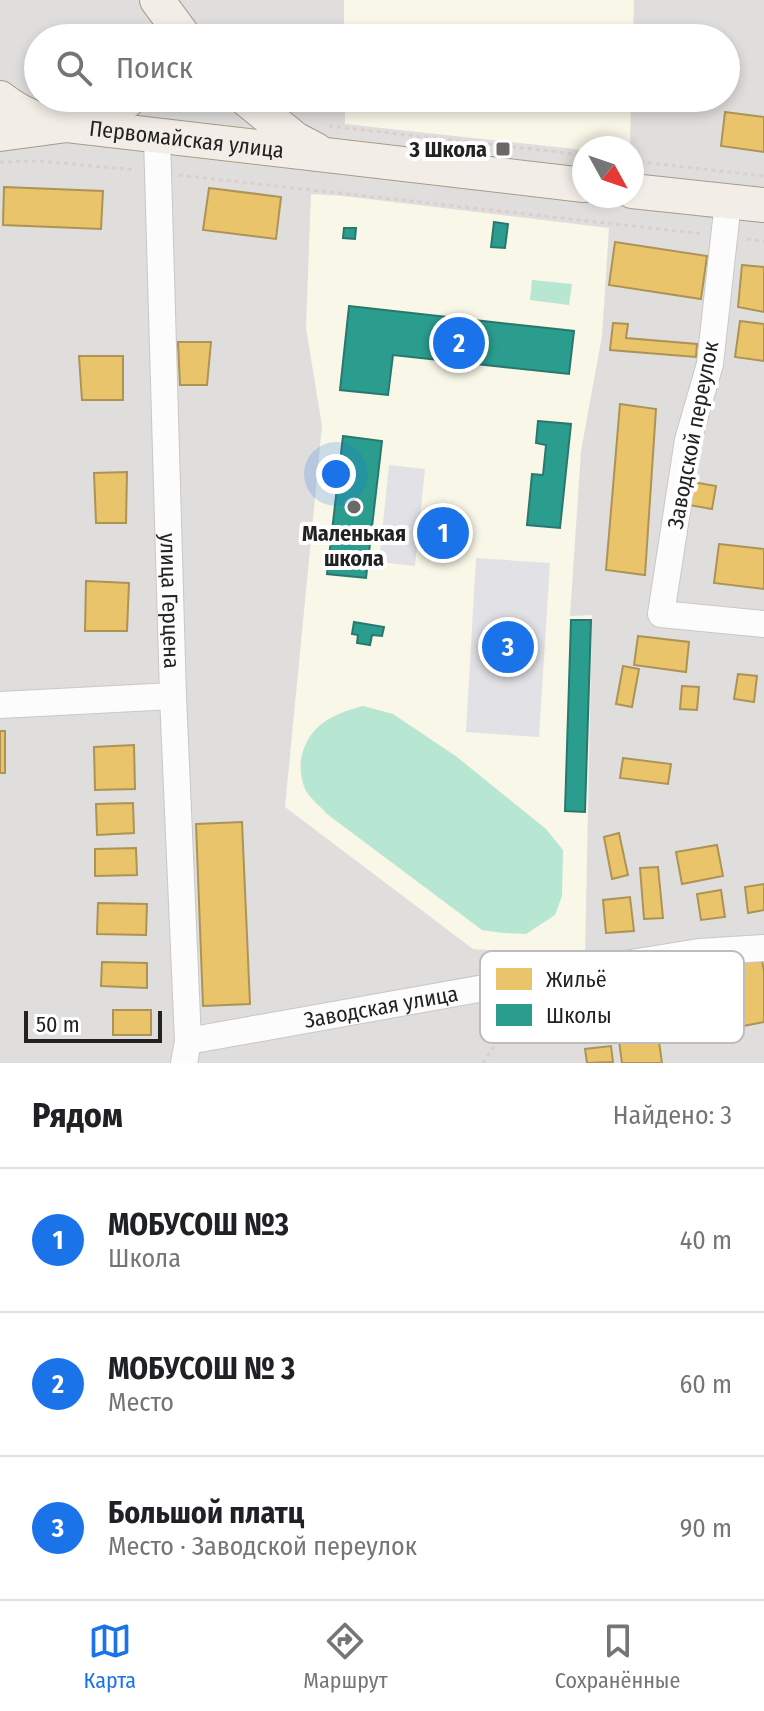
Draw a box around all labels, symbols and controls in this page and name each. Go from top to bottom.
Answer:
search box [24,24,740,112]
icon: search [52,46,96,90]
text: Поиск [116,50,193,86]
street label: Первомайская улица [88,114,285,164]
place label: 3 Школа [408,136,487,163]
north arrow [572,136,644,208]
marker: 3 Школа [494,140,512,158]
pin: 2 [433,313,485,373]
street label: Заводской переулок [662,338,725,531]
your location [316,454,356,494]
marker: Маленькая школа [345,498,363,516]
pin: 1 [417,503,469,563]
place label: Маленькая школа [302,520,406,572]
street label: улица Герцена [155,533,186,669]
pin: 3 [482,617,534,677]
legend [480,951,744,1043]
text: Жильё [546,966,607,993]
street label: Заводская улица [302,979,460,1033]
text: Школы [546,1002,612,1029]
scale bar [24,1007,162,1043]
text: 50 m [36,1011,80,1038]
text: Рядом [32,1095,123,1136]
text: Найдено: 3 [613,1100,732,1131]
text: МОБУСОШ №3 [108,1207,289,1243]
text: 1 [53,1225,64,1256]
text: 40 m [680,1225,732,1256]
text: Школа [108,1243,181,1274]
text: МОБУСОШ № 3 [108,1351,295,1387]
text: 2 [52,1369,64,1400]
text: 60 m [679,1369,732,1400]
text: Место [108,1387,174,1418]
text: Большой платц [108,1495,304,1531]
text: 3 [52,1513,64,1544]
text: 90 m [680,1513,732,1544]
text: Место · Заводской переулок [108,1531,417,1562]
tab: Карта [84,1619,136,1694]
tab: Маршрут [303,1619,388,1694]
tab: Сохранённые [555,1619,680,1694]

